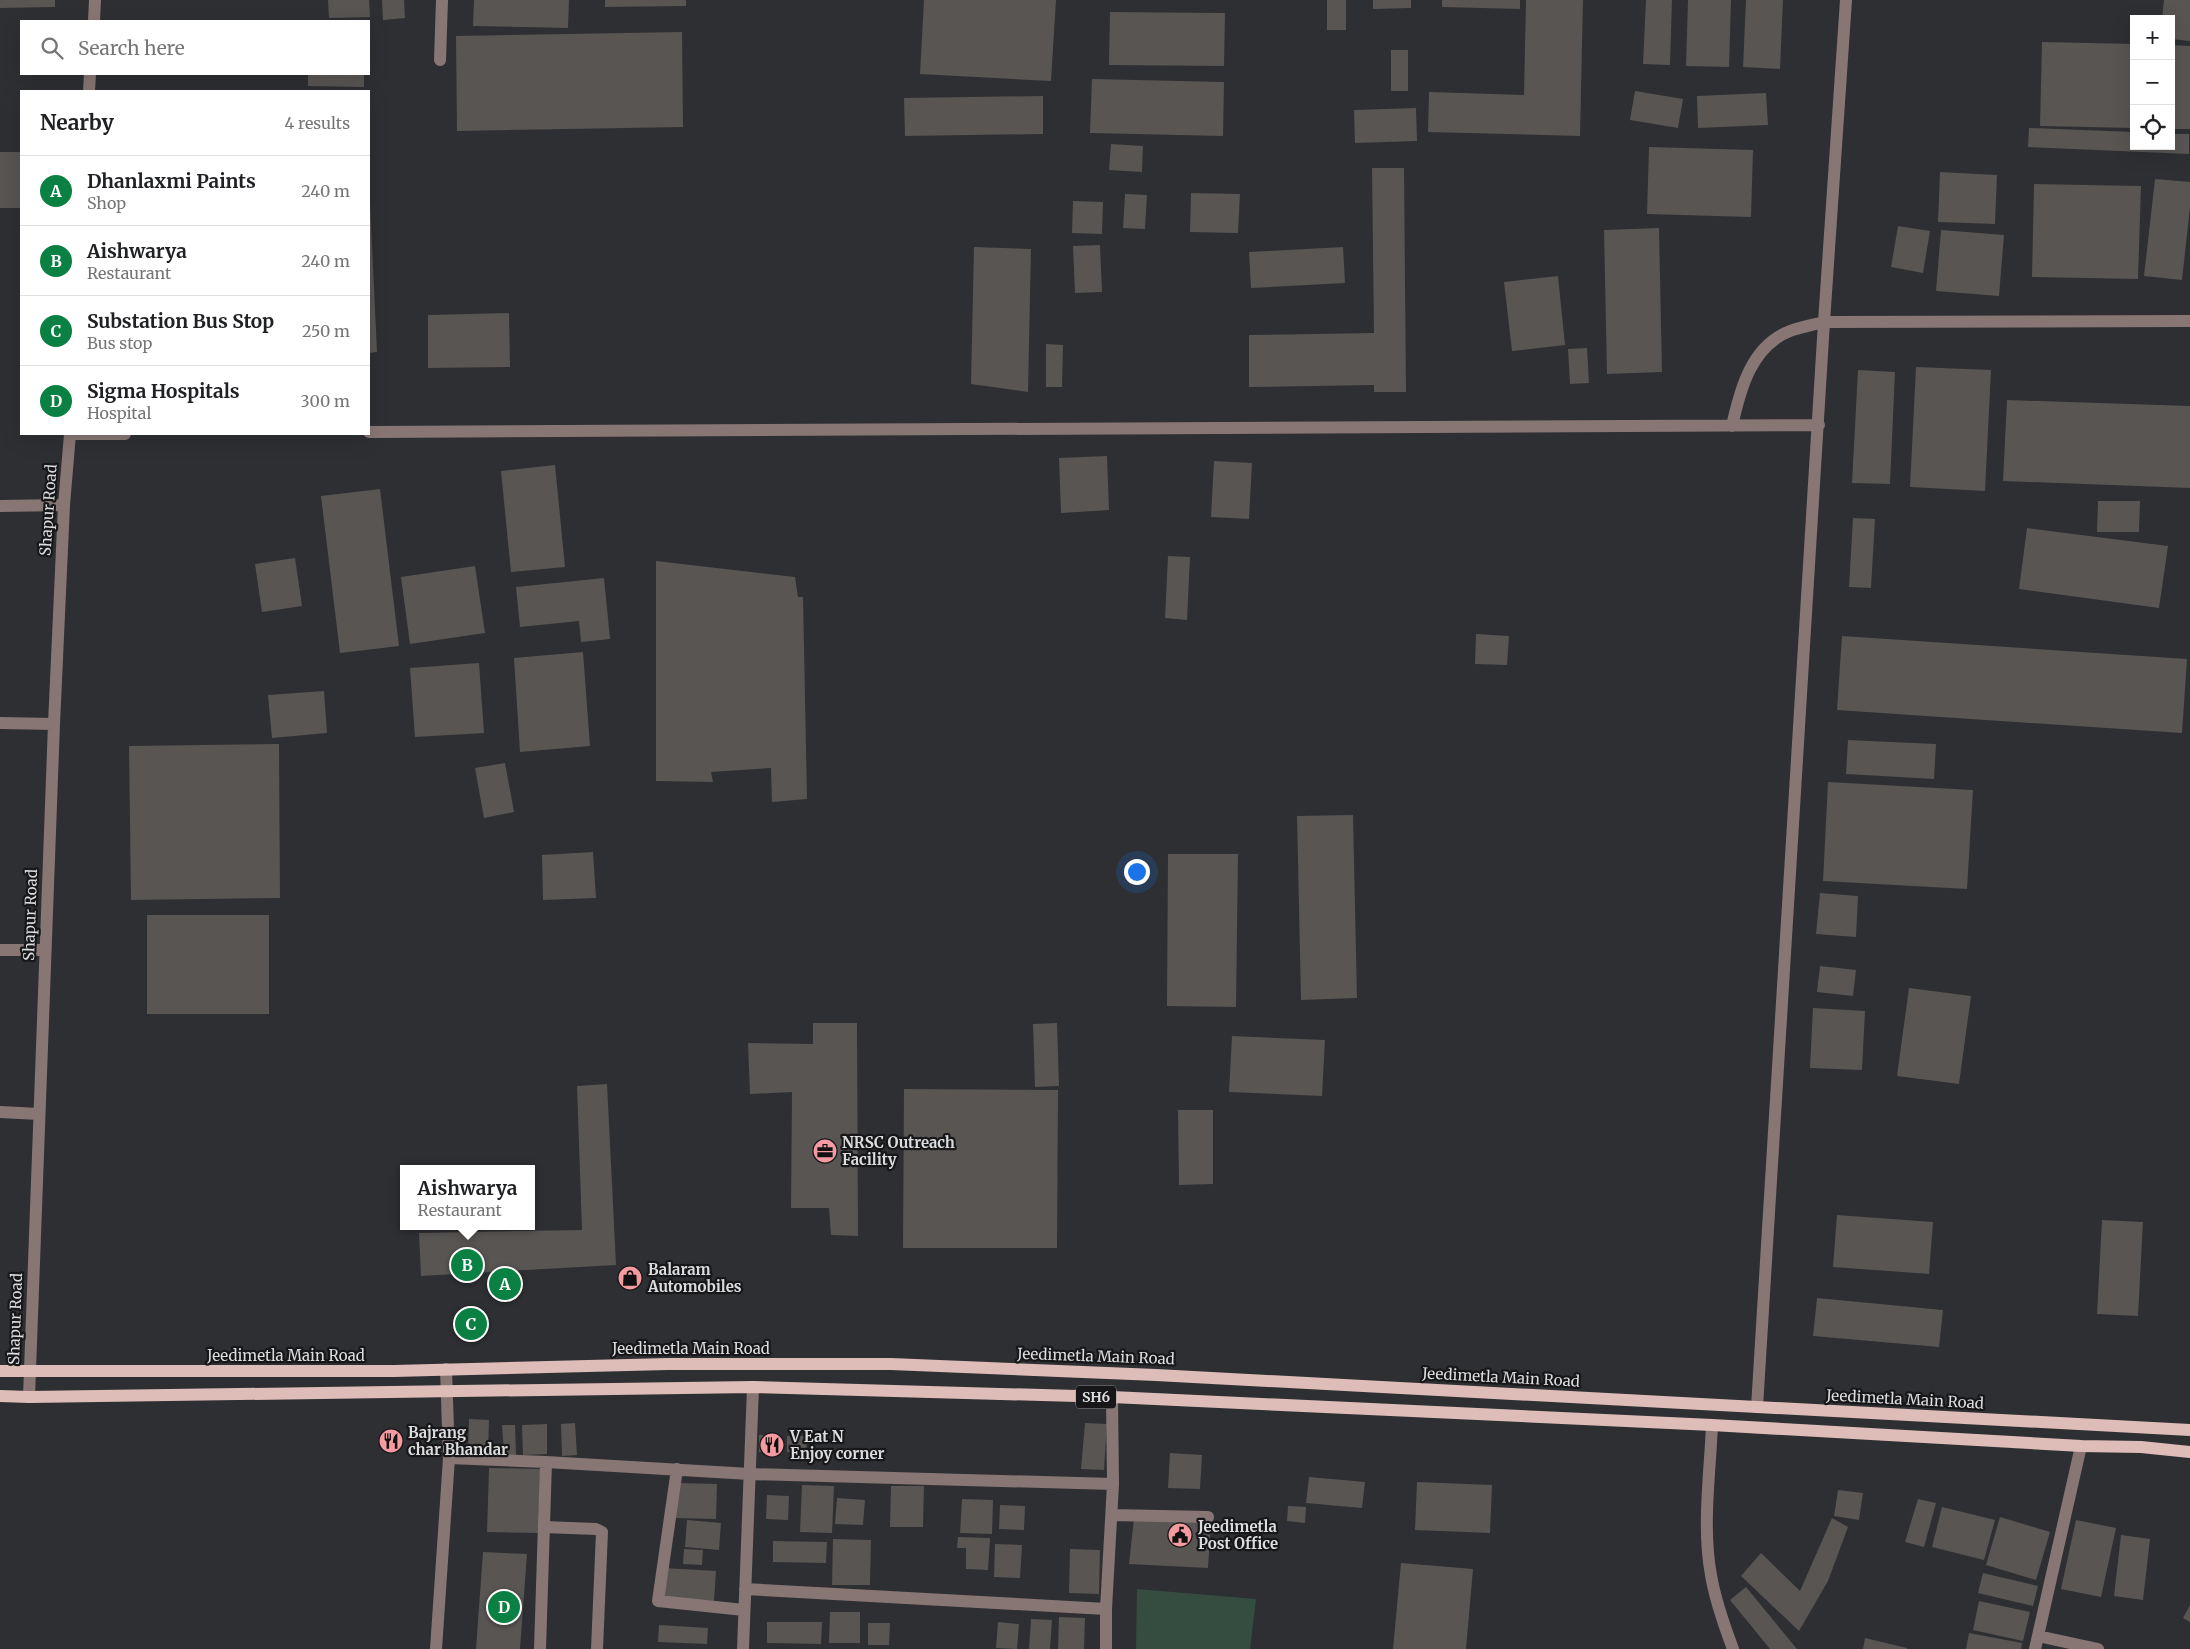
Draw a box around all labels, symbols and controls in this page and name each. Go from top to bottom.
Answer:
map controls [2130,15,2175,150]
button: + [2130,15,2175,60]
search box [20,20,370,75]
icon: search [38,34,66,62]
text: Search here [78,36,185,60]
button: − [2130,60,2175,105]
button: locate [2130,105,2175,150]
text: Nearby [40,109,114,136]
text: 4 results [284,113,350,133]
text: Dhanlaxmi Paints [87,169,256,193]
text: A [50,181,62,201]
text: 240 m [301,181,350,201]
text: Shop [87,193,126,213]
text: Aishwarya [87,239,187,263]
text: B [50,251,62,271]
text: 240 m [301,251,350,271]
text: Restaurant [87,263,171,283]
text: Substation Bus Stop [87,309,274,333]
text: C [51,321,61,341]
text: 250 m [302,321,350,341]
text: Bus stop [87,333,152,353]
text: Sigma Hospitals [87,379,240,403]
text: D [50,391,62,411]
text: 300 m [301,391,350,411]
text: Hospital [87,403,151,423]
street label: Shapur Road [35,464,61,556]
your location [1124,859,1150,885]
street label: Shapur Road [19,869,41,961]
place label: NRSC Outreach Facility [842,1133,955,1169]
office icon: NRSC Outreach Facility [812,1138,838,1164]
popup [400,1165,535,1230]
text: Aishwarya [418,1176,517,1200]
text: Restaurant [418,1200,502,1220]
pin: B [451,1246,483,1284]
place label: Balaram Automobiles [647,1260,742,1296]
pin: A [489,1265,521,1303]
shop icon: Balaram Automobiles [617,1265,643,1291]
street label: Shapur Road [4,1273,26,1365]
pin: C [455,1305,487,1343]
street label: Jeedimetla Main Road [611,1339,770,1358]
street label: Jeedimetla Main Road [1016,1344,1175,1368]
street label: Jeedimetla Main Road [206,1346,365,1365]
street label: Jeedimetla Main Road [1421,1363,1580,1391]
road number: SH6 [1076,1385,1116,1408]
street label: Jeedimetla Main Road [1825,1385,1984,1413]
place label: Bajrang char Bhandar [408,1423,508,1459]
place label: V Eat N Enjoy corner [789,1427,885,1463]
restaurant icon: Bajrang char Bhandar [378,1428,404,1454]
restaurant icon: V Eat N Enjoy corner [759,1432,785,1458]
place label: Jeedimetla Post Office [1197,1517,1278,1553]
public building icon: Jeedimetla Post Office [1167,1522,1193,1548]
pin: D [488,1588,520,1626]

